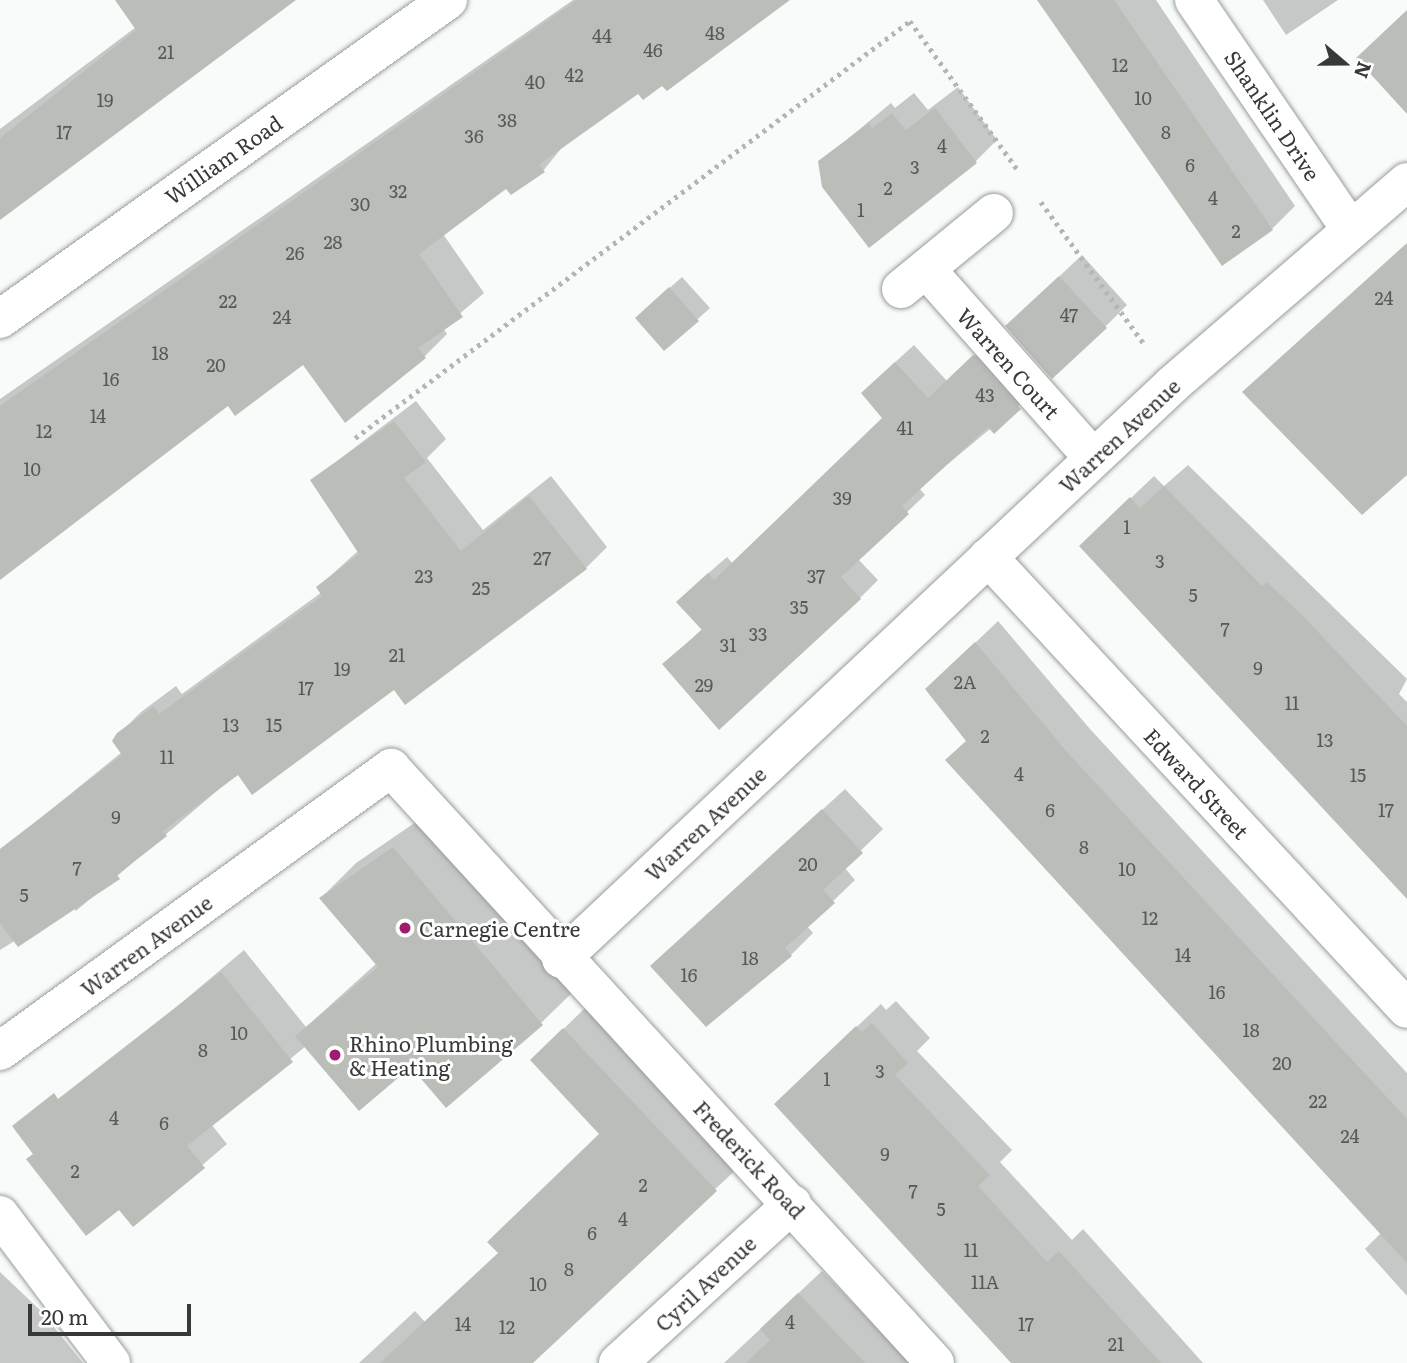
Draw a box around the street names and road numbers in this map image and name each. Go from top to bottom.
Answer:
street label: Shanklin Drive [1220,45,1326,185]
street label: William Road [160,109,286,209]
street label: Warren Court [953,302,1065,424]
street label: Warren Avenue [1053,373,1185,497]
street label: Edward Street [1139,723,1255,843]
street label: Warren Avenue [639,761,771,885]
street label: Warren Avenue [76,889,216,1001]
street label: Frederick Road [689,1095,811,1223]
street label: Cyril Avenue [649,1230,761,1336]

